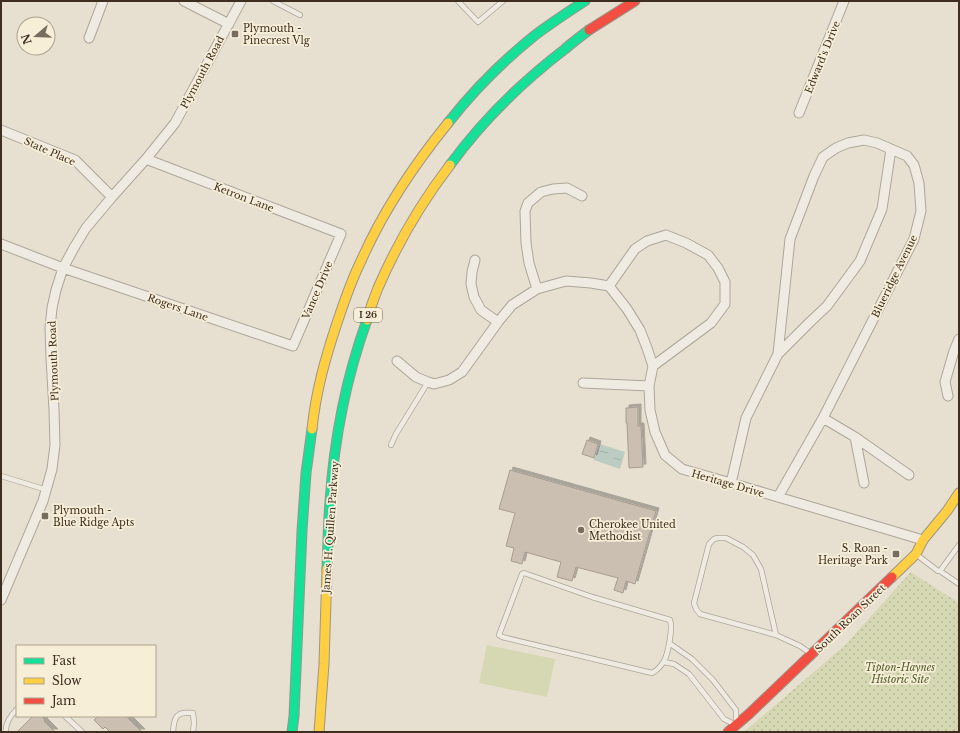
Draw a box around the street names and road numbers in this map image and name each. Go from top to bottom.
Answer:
street label: Edward's Drive [802,19,843,95]
street label: Plymouth Road [178,33,227,111]
street label: State Place [22,134,78,169]
street label: Ketron Lane [212,180,276,215]
street label: Blueridge Avenue [869,232,920,320]
street label: Vance Drive [299,259,336,322]
street label: Rogers Lane [146,291,210,324]
road number: I 26 [354,308,382,322]
street label: Plymouth Road [46,320,61,401]
street label: James H. Quillen Parkway [319,460,342,596]
street label: Heritage Drive [690,467,766,500]
street label: South Roan Street [812,581,888,655]

